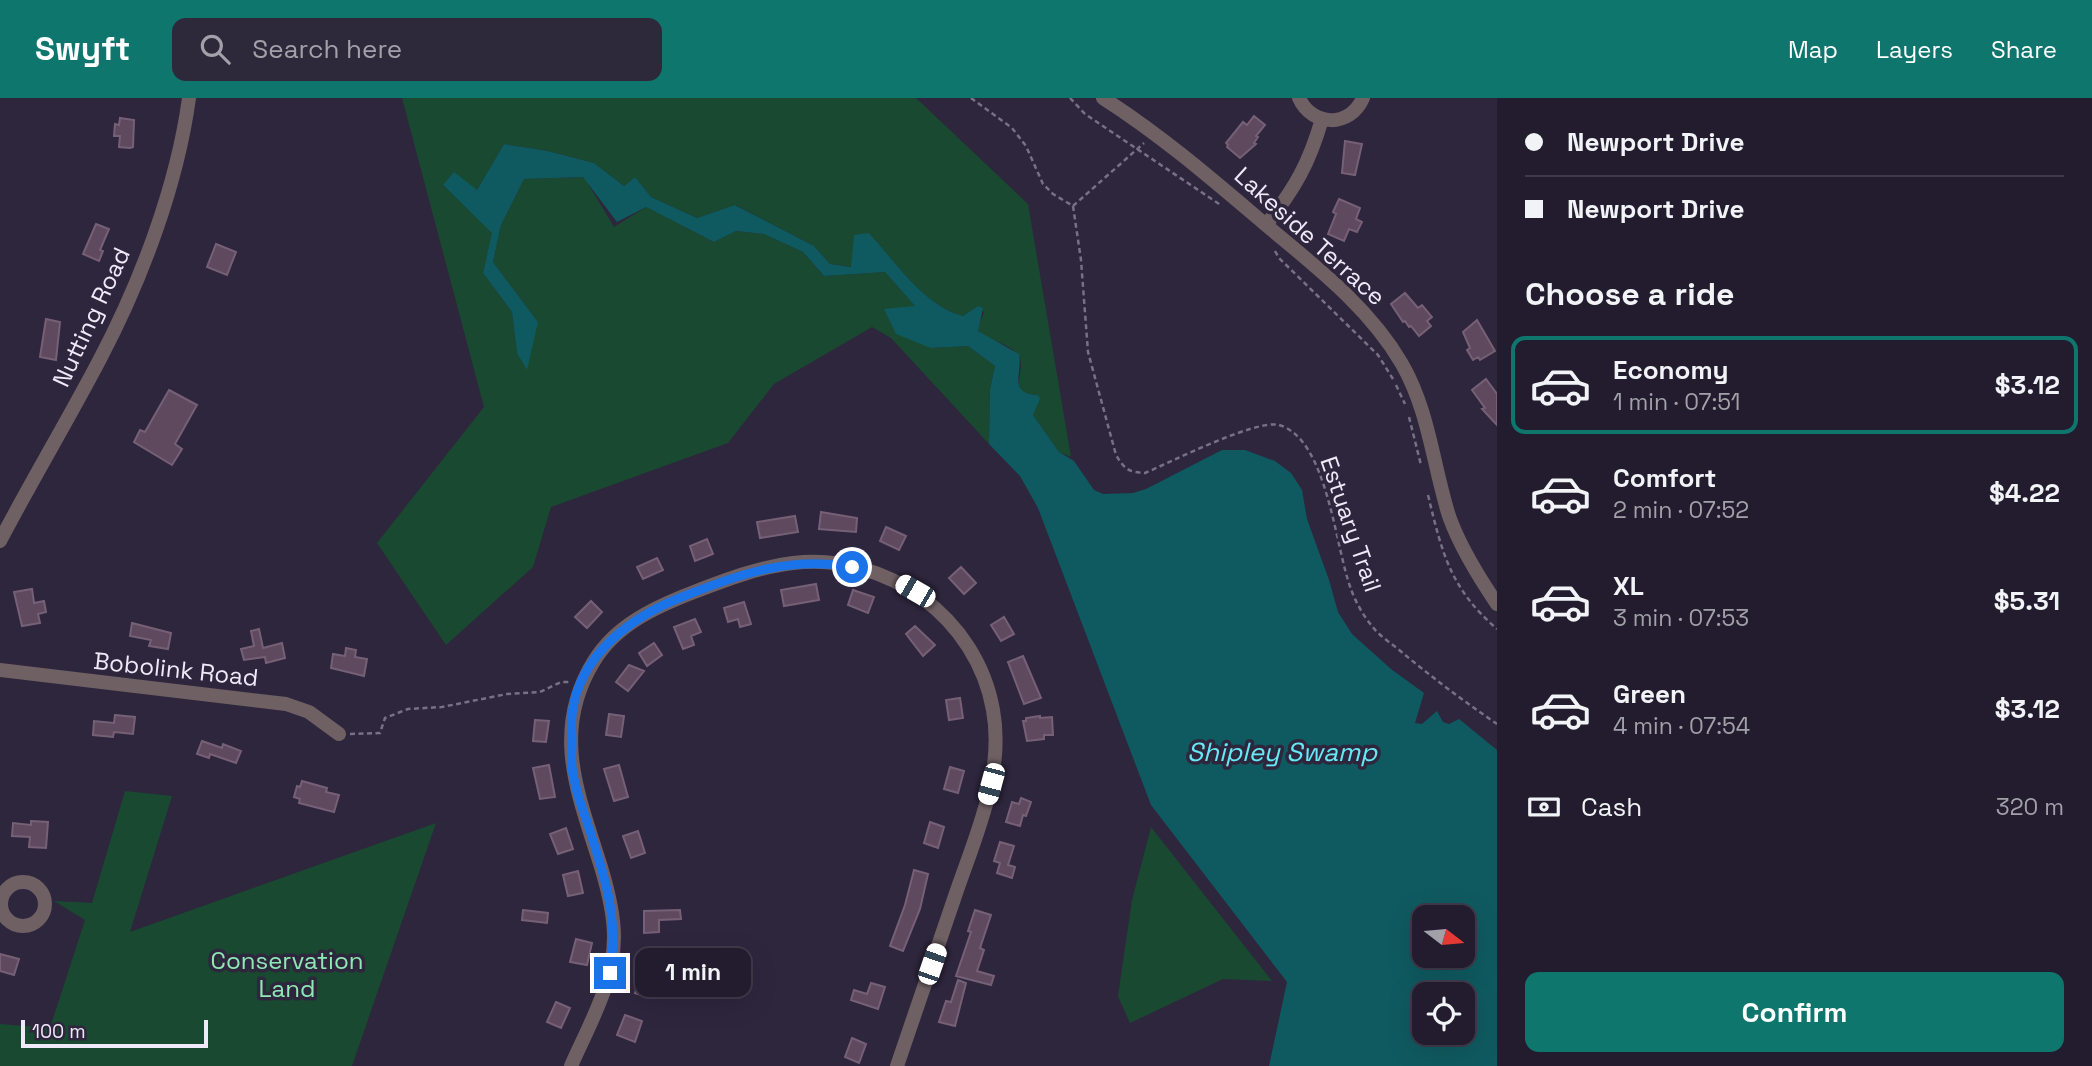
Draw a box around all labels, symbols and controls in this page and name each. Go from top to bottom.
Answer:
search box [172,18,662,81]
text: Swyft [35,28,130,70]
icon: search [196,30,234,68]
text: Search here [252,32,402,66]
text: Map [1788,34,1838,65]
text: Layers [1876,34,1953,65]
text: Share [1991,34,2057,65]
text: Newport Drive [1567,125,1744,159]
street label: Lakeside Terrace [1228,160,1392,312]
text: Newport Drive [1567,192,1744,226]
street label: Nutting Road [45,242,137,392]
text: Choose a ride [1525,274,1735,314]
text: Economy [1613,353,1729,387]
icon: car [1529,354,1592,417]
text: $3.12 [1995,368,2060,402]
text: 1 min · 07:51 [1613,387,1740,417]
street label: Estuary Trail [1313,452,1389,596]
text: Comfort [1613,461,1716,495]
icon: car [1529,462,1592,525]
text: $4.22 [1989,476,2060,510]
text: 2 min · 07:52 [1613,495,1749,525]
route start [836,551,868,583]
text: XL [1613,569,1644,603]
icon: car [1529,570,1592,633]
car [892,571,939,611]
text: $5.31 [1994,584,2060,618]
text: 3 min · 07:53 [1613,603,1749,633]
street label: Bobolink Road [92,645,260,693]
text: Green [1613,677,1686,711]
icon: car [1529,678,1592,741]
text: $3.12 [1995,692,2060,726]
text: 4 min · 07:54 [1613,711,1750,741]
water label: Shipley Swamp [1187,735,1378,769]
car [976,761,1007,807]
icon: cash [1525,788,1563,826]
text: Cash [1581,790,1642,824]
text: 320 m [1996,792,2064,822]
north arrow [1412,905,1475,968]
map controls [1412,905,1475,1045]
car [916,941,949,987]
park label: Conservation Land [211,945,363,1004]
callout: 1 min [634,948,750,998]
route end [594,957,626,989]
text: 1 min [665,957,721,987]
button: Confirm [1525,972,2064,1052]
button: locate [1412,982,1475,1045]
scale bar [21,1017,208,1049]
text: 100 m [32,1019,86,1044]

